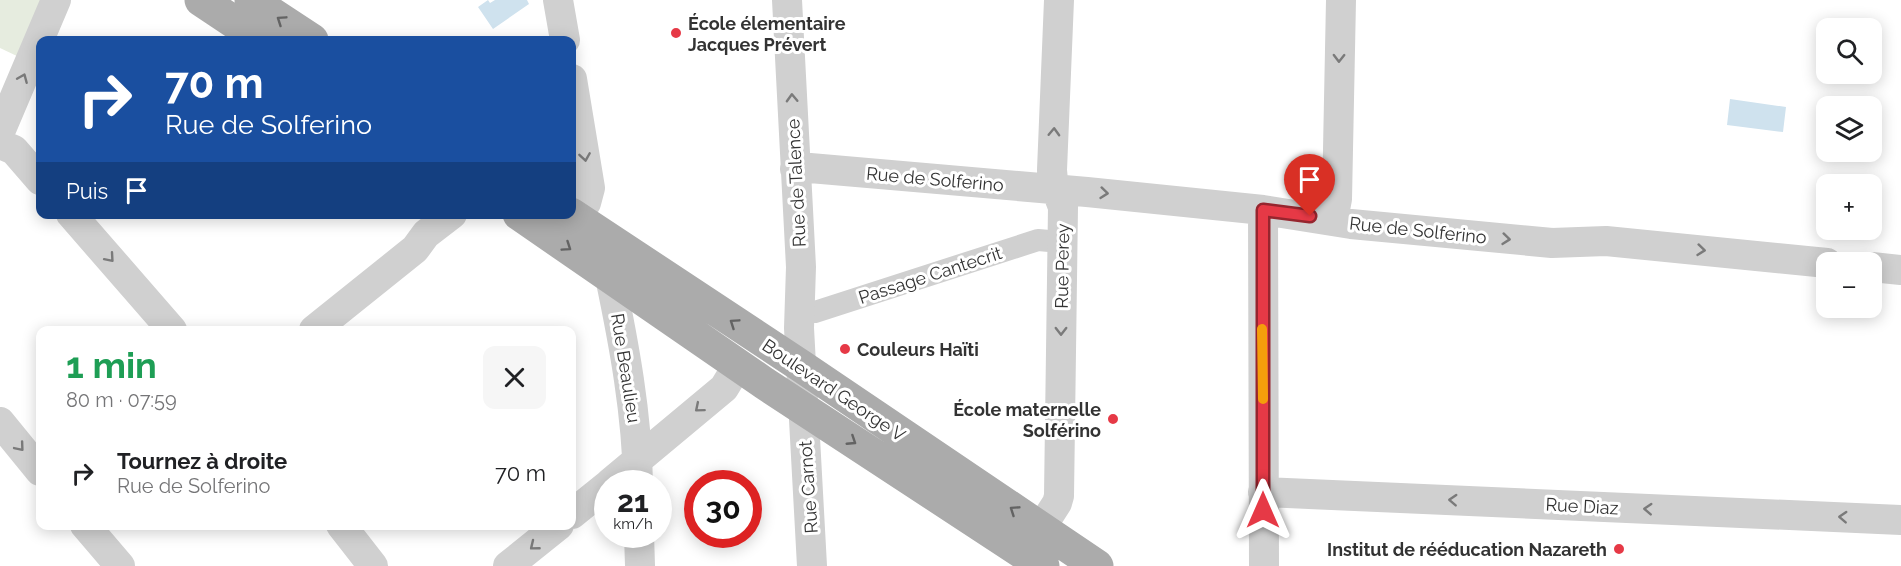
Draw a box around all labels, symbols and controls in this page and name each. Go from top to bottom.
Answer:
place label: École élementaire Jacques Prévert [688,13,846,55]
one-way arrow [277,16,288,27]
map controls [1816,18,1882,318]
button: search [1816,18,1882,84]
marker: École élementaire Jacques Prévert [669,26,683,40]
one-way arrow [1333,54,1346,63]
text: 70 m [165,59,264,108]
icon: right [66,60,144,138]
one-way arrow [16,73,28,84]
one-way arrow [785,93,798,102]
button: layers [1816,96,1882,162]
text: Rue de Solferino [165,109,372,140]
street label: Rue de Talence [782,118,810,248]
one-way arrow [1047,127,1060,136]
one-way arrow [579,153,591,162]
pin [1284,154,1335,216]
street label: Rue de Solferino [865,163,1005,195]
icon: arrive [1293,163,1326,196]
icon: arrive [120,174,153,207]
button: + [1816,174,1882,240]
text: Puis [66,178,108,204]
one-way arrow [1099,187,1108,199]
street label: Rue de Solferino [1348,212,1488,248]
street label: Rue Perey [1051,223,1073,309]
one-way arrow [1502,232,1511,245]
one-way arrow [561,240,571,252]
street label: Passage Cantecrit [856,242,1004,308]
one-way arrow [1696,243,1705,256]
one-way arrow [103,252,114,262]
button: − [1816,252,1882,318]
street label: Rue Beaulieu [607,312,645,424]
one-way arrow [730,319,741,330]
one-way arrow [1055,327,1067,336]
street label: Boulevard George V [759,334,909,446]
place label: Couleurs Haïti [857,339,979,360]
marker: Couleurs Haïti [838,342,852,356]
text: 1 min [66,344,157,386]
button: close [483,346,546,409]
text: 80 m · 07:59 [66,388,177,412]
place label: École maternelle Solférino [953,399,1101,441]
one-way arrow [695,401,706,412]
marker: École maternelle Solférino [1106,412,1120,426]
one-way arrow [846,433,857,444]
one-way arrow [13,440,24,451]
street label: Rue Carnot [794,440,822,534]
text: Tournez à droite [117,448,287,474]
icon: right [66,457,99,490]
text: 70 m [495,460,546,486]
speed limit sign: 30 [684,470,762,548]
text: Rue de Solferino [117,474,270,498]
position arrow [1231,478,1295,542]
text: 21 [617,484,649,519]
one-way arrow [1448,493,1457,506]
street label: Rue Diaz [1545,494,1619,518]
one-way arrow [1643,502,1652,515]
one-way arrow [1009,506,1020,517]
one-way arrow [1838,511,1847,524]
text: km/h [613,515,653,533]
one-way arrow [529,538,540,549]
place label: Institut de rééducation Nazareth [1327,539,1607,560]
marker: Institut de rééducation Nazareth [1612,542,1626,556]

